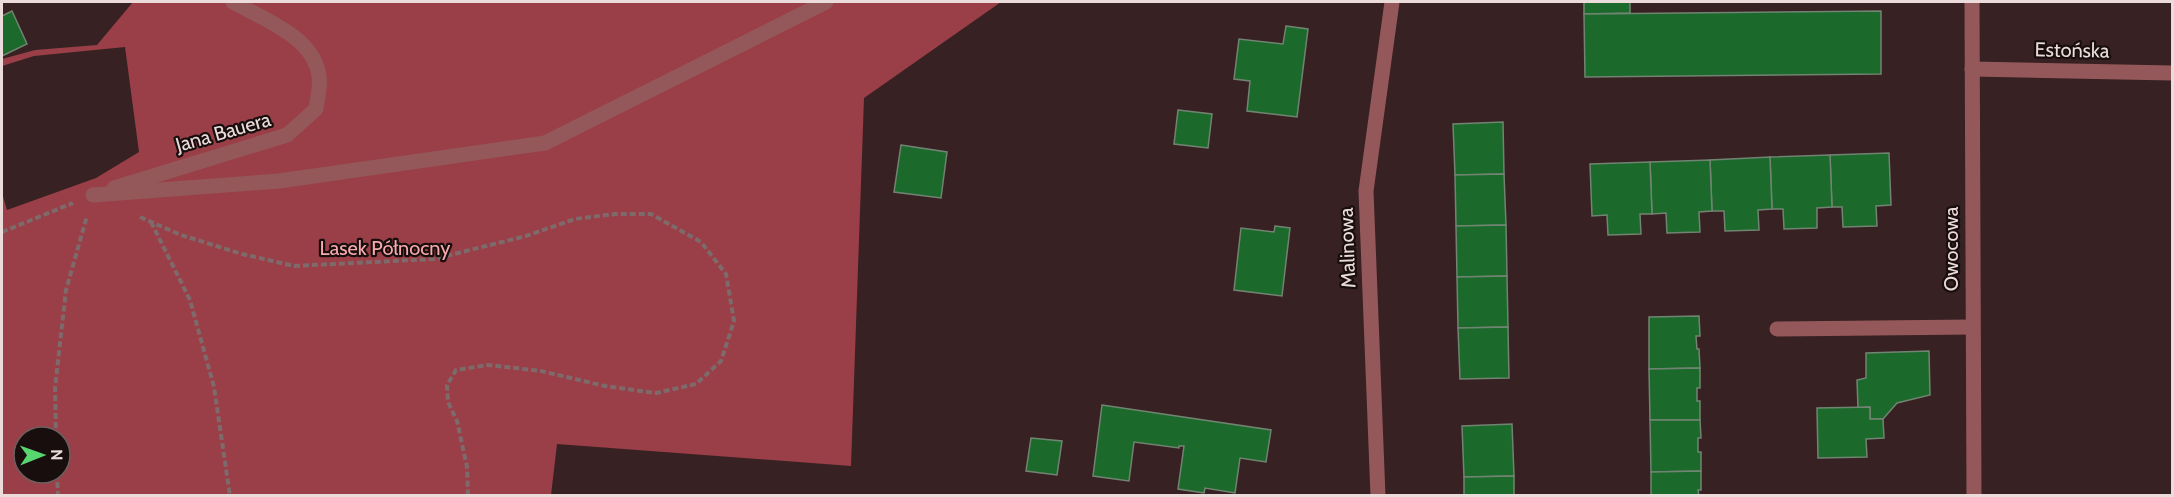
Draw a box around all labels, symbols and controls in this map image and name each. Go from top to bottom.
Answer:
street label: Estońska [2034,37,2110,63]
street label: Jana Bauera [172,107,274,157]
street label: Owocowa [1939,206,1963,291]
street label: Malinowa [1334,207,1360,289]
park label: Lasek Północny [320,236,450,260]
north arrow [12,425,72,485]
text: N [47,449,66,461]

